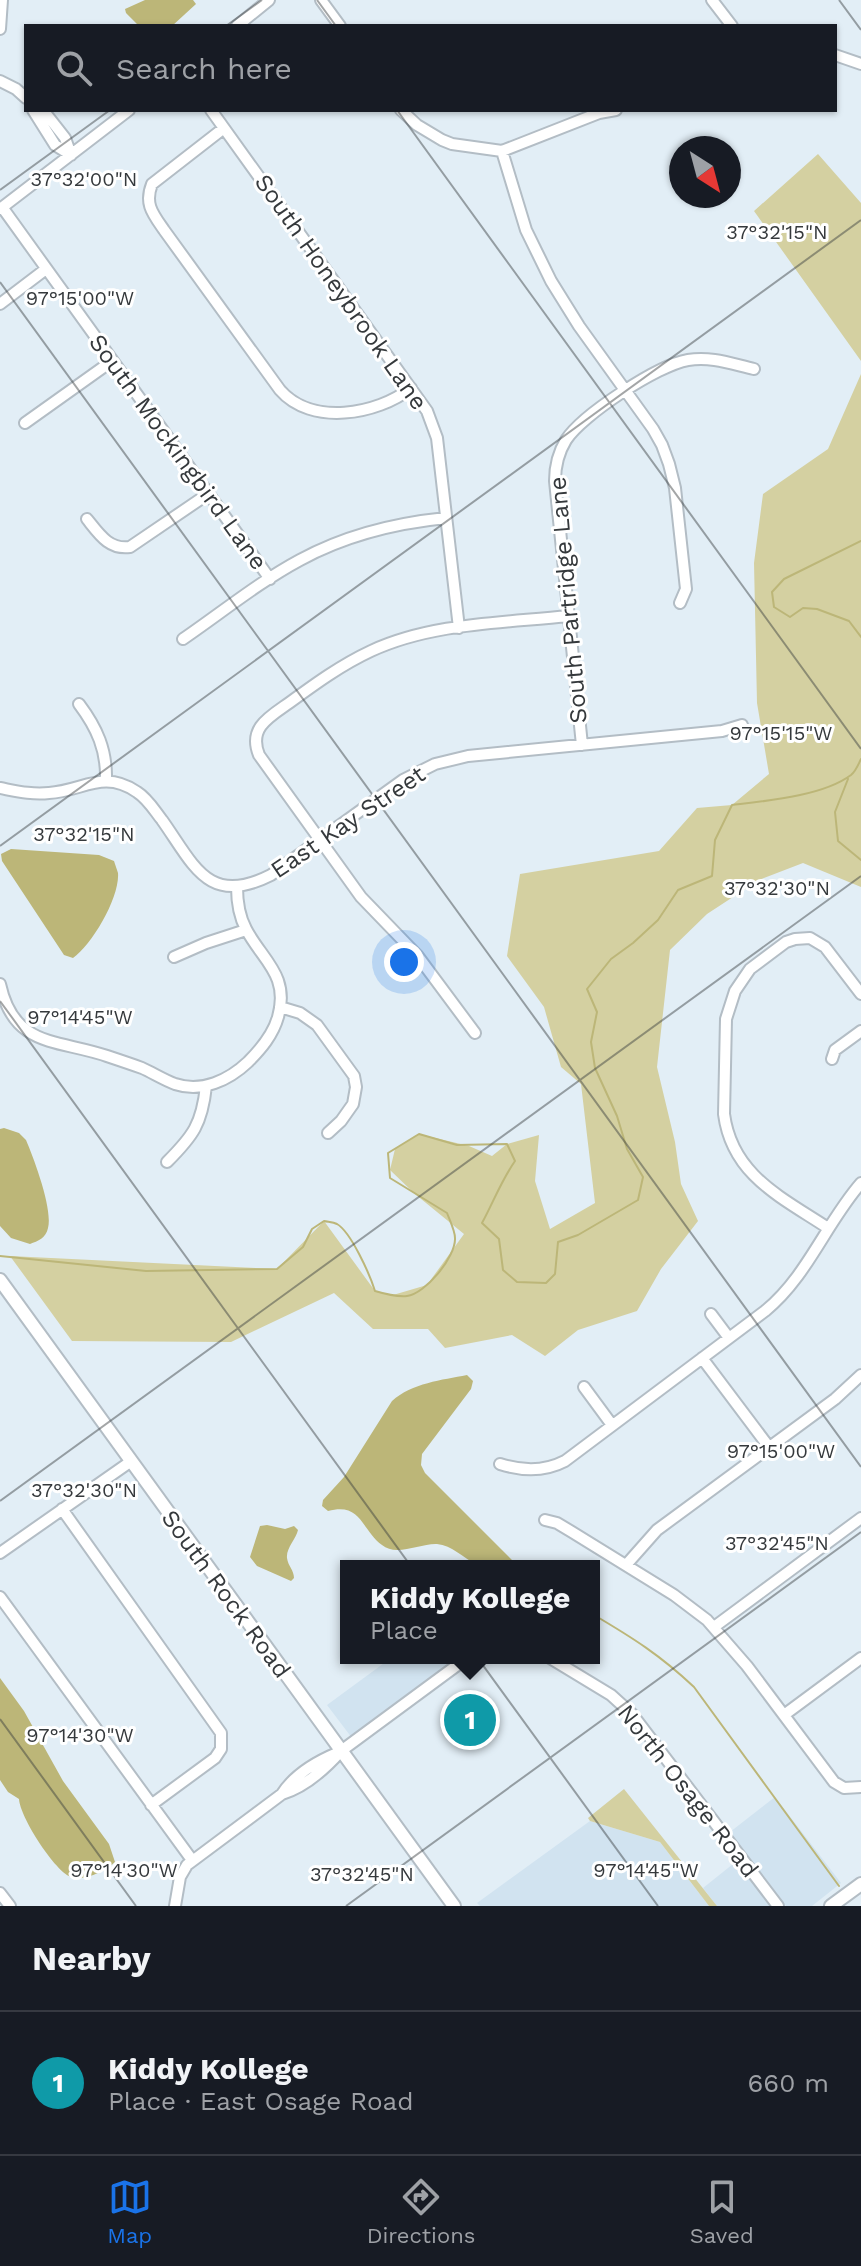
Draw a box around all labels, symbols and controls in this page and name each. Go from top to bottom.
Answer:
search box [24,24,837,112]
icon: search [52,46,96,90]
text: Search here [116,51,292,86]
north arrow [669,136,741,208]
text: 37°32'00"N [31,167,137,191]
street label: South Honeybrook Lane [249,169,433,415]
text: 37°32'15"N [726,220,828,244]
text: 97°15'00"W [26,286,134,310]
street label: South Mockingbird Lane [83,329,273,575]
street label: South Partridge Lane [543,475,593,725]
text: 97°15'15"W [729,721,833,745]
street label: East Kay Street [265,760,431,884]
text: 37°32'15"N [33,822,135,846]
text: 37°32'30"N [724,876,830,900]
your location [384,942,424,982]
text: 97°14'45"W [27,1005,133,1029]
text: 97°15'00"W [727,1439,835,1463]
text: 37°32'30"N [31,1478,137,1502]
street label: South Rock Road [156,1504,296,1684]
text: 37°32'45"N [725,1531,829,1555]
popup [340,1560,600,1664]
text: Kiddy Kollege [370,1580,570,1615]
text: Place [370,1615,438,1645]
pin: 1 [444,1690,496,1750]
street label: North Osage Road [612,1699,764,1883]
text: 97°14'30"W [26,1723,134,1747]
text: 97°14'30"W [70,1858,178,1882]
text: 97°14'45"W [593,1858,699,1882]
text: 37°32'45"N [310,1862,414,1886]
text: Nearby [32,1938,151,1978]
text: Kiddy Kollege [108,2051,309,2086]
text: 1 [52,2068,64,2098]
text: 660 m [748,2068,829,2098]
text: Place · East Osage Road [108,2086,414,2116]
tab: Map [107,2175,152,2248]
tab: Directions [367,2175,475,2248]
tab: Saved [690,2175,754,2248]

